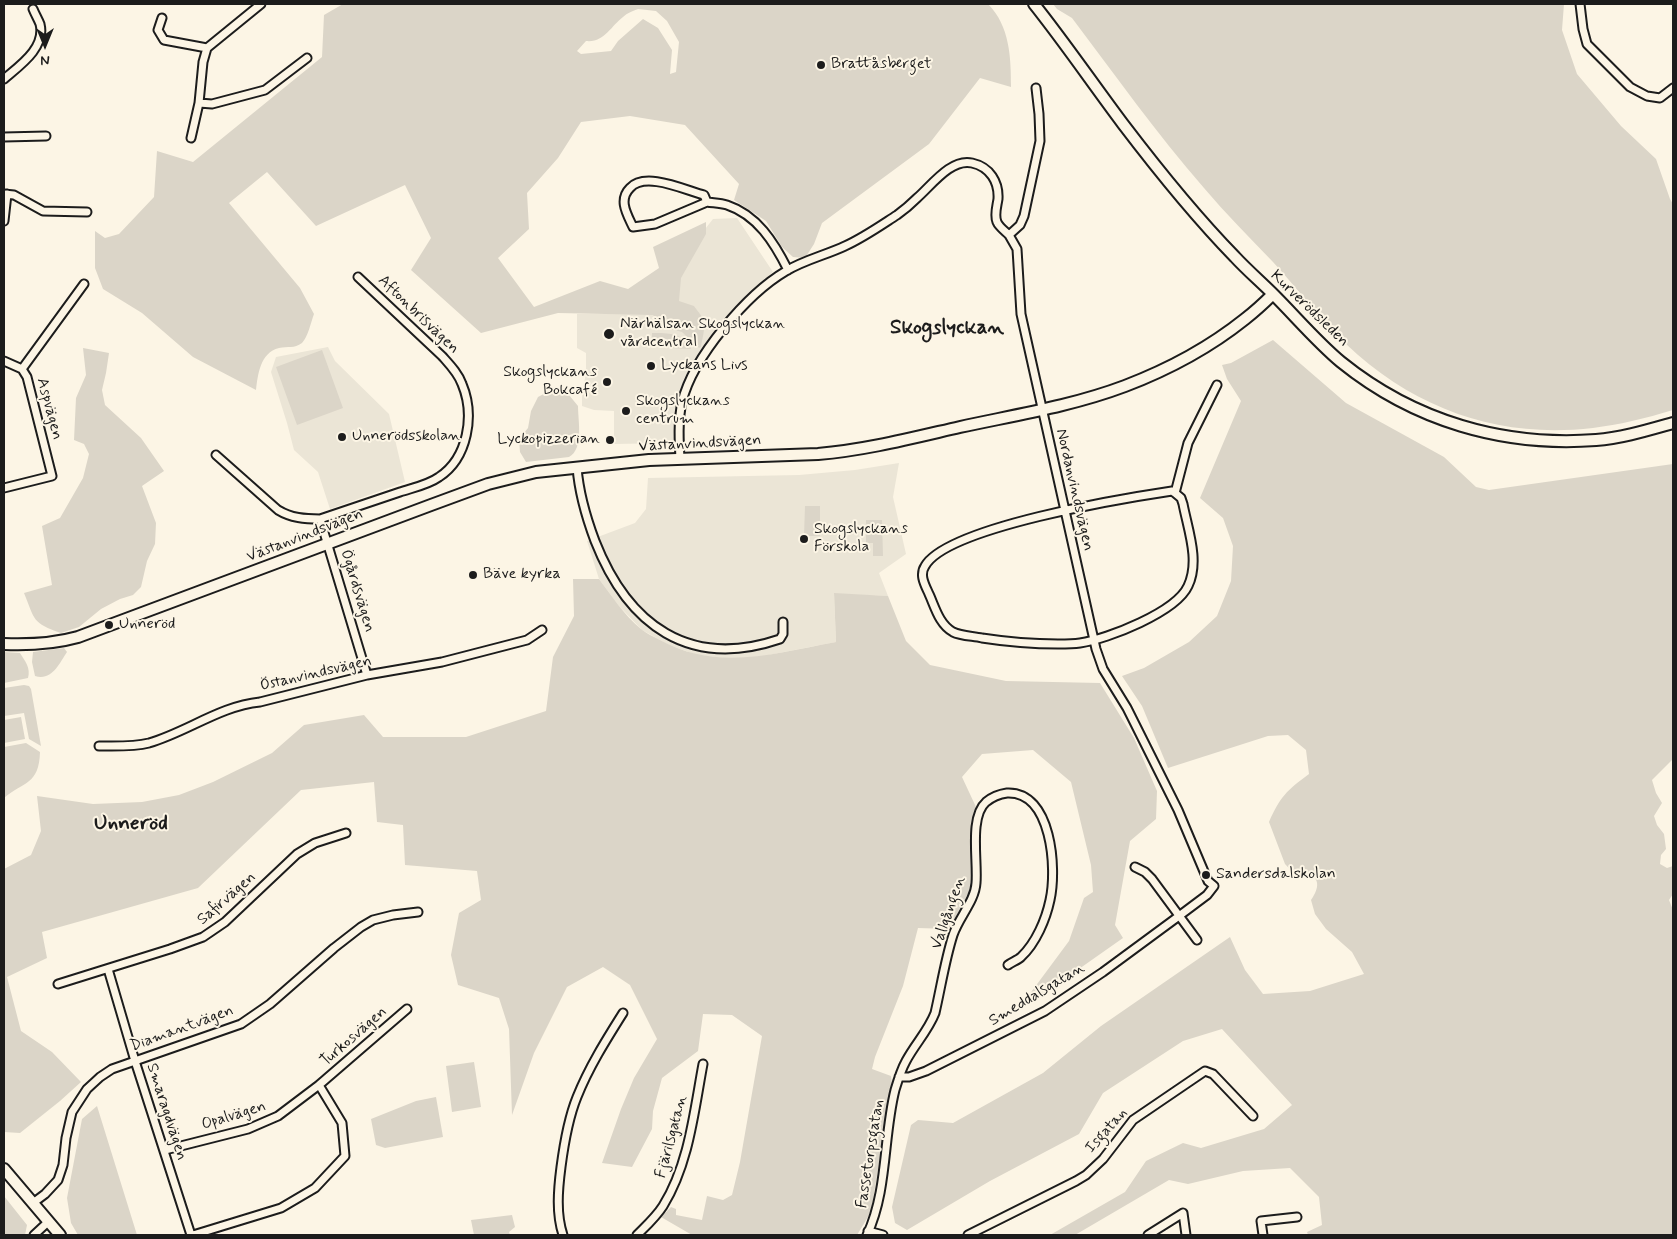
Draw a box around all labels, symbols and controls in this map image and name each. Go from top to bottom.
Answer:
north arrow [20,20,70,70]
text: N [40,51,50,69]
place label: Brattåsberget [831,55,932,75]
marker: Brattåsberget [815,59,827,71]
street label: Kurverödsleden [1266,267,1352,351]
street label: Aftonbrisvägen [373,271,463,359]
place label: Närhälsan Skogslyckan vårdcentral [620,315,785,353]
district label: Skogslyckan [890,316,1004,342]
marker: Närhälsan Skogslyckan vårdcentral [602,327,616,341]
place label: Lyckans Livs [661,356,748,376]
marker: Lyckans Livs [645,360,657,372]
place label: Skogslyckans Bokcafé [503,363,597,401]
street label: Aspvägen [32,376,66,442]
marker: Skogslyckans Bokcafé [601,376,613,388]
place label: Skogslyckans centrum [636,392,730,430]
marker: Skogslyckans centrum [620,405,632,417]
place label: Unnerödsskolan [352,427,460,447]
street label: Nordanvindsvägen [1051,427,1097,553]
place label: Lyckopizzerian [497,430,600,450]
marker: Unnerödsskolan [336,431,348,443]
street label: Västanvindsvägen [638,431,762,457]
marker: Lyckopizzerian [604,434,616,446]
street label: Västanvindsvägen [244,505,366,567]
place label: Skogslyckans Förskola [814,520,908,558]
marker: Skogslyckans Förskola [798,533,810,545]
street label: Ögårdsvägen [335,547,379,635]
place label: Bäve kyrka [483,565,561,585]
marker: Bäve kyrka [467,569,479,581]
place label: Unneröd [119,615,175,635]
marker: Unneröd [103,619,115,631]
street label: Östanvindsvägen [258,652,374,696]
district label: Unneröd [94,812,168,838]
place label: Sandersdalskolan [1216,865,1336,885]
street label: Safirvägen [194,868,260,930]
marker: Sandersdalskolan [1200,869,1212,881]
street label: Vallgången [928,874,970,952]
street label: Smeddalsgatan [986,959,1088,1031]
street label: Diamantvägen [128,1001,236,1057]
street label: Turkosvägen [317,1003,391,1071]
street label: Smaragdvägen [141,1061,191,1163]
street label: Fjärilsgatan [652,1094,692,1180]
street label: Opalvägen [199,1097,269,1135]
street label: Fassetorpsgatan [853,1098,889,1210]
street label: Isgatan [1082,1104,1132,1158]

